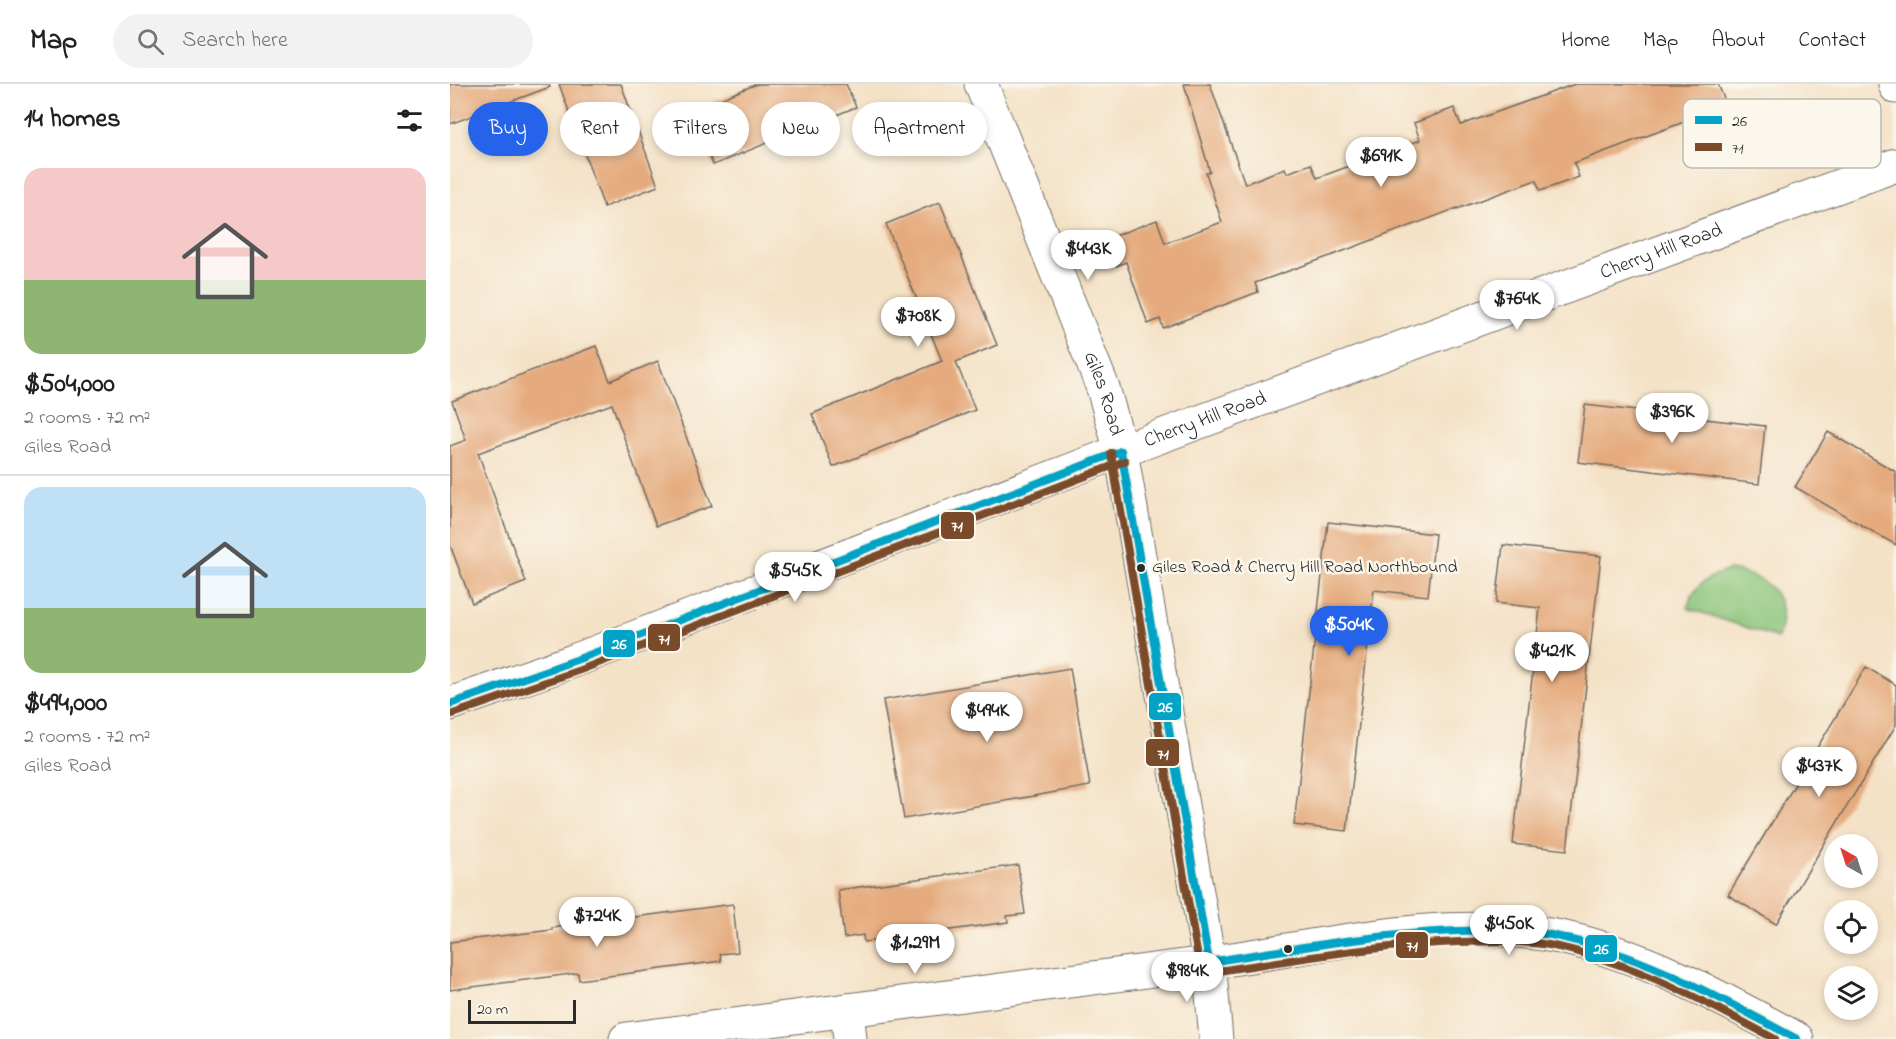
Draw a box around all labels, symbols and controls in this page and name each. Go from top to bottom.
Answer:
search box [113,14,533,68]
text: Map [30,21,77,62]
icon: search [134,25,167,58]
text: Search here [182,25,288,57]
text: Home [1561,26,1610,56]
text: Map [1643,26,1678,56]
text: About [1711,26,1765,56]
text: Contact [1798,26,1866,56]
legend [1683,99,1881,168]
text: 14 homes [24,101,120,139]
chip: Buy [468,102,548,156]
chip: Rent [560,102,640,156]
chip: Filters [652,102,749,156]
chip: New [761,102,840,156]
chip: Apartment [852,102,987,156]
icon: filters [393,104,426,137]
text: 26 [1732,110,1747,134]
pin: $691K [1339,137,1423,188]
text: 71 [1732,137,1744,161]
text: $691K [1360,142,1402,171]
icon: home [171,207,279,315]
street label: Cherry Hill Road [1596,216,1727,287]
pin: $443K [1046,230,1130,281]
text: $443K [1065,235,1111,264]
pin: $764K [1475,280,1559,331]
text: $764K [1493,285,1541,314]
pin: $708K [876,297,960,348]
text: $708K [895,302,941,331]
street label: Giles Road [1075,347,1130,439]
text: $504,000 [24,366,115,404]
street label: Cherry Hill Road [1140,384,1271,456]
pin: $396K [1630,393,1714,444]
text: $396K [1650,398,1694,427]
text: 2 rooms · 72 m² [24,404,151,433]
text: Giles Road [24,433,111,462]
line badge: 71 [940,511,975,540]
text: 71 [951,515,964,539]
icon: home [171,526,279,634]
pin: $545K [753,552,837,603]
place label: Giles Road & Cherry Hill Road Northbound [1152,555,1458,581]
text: $545K [769,557,821,586]
marker: Giles Road & Cherry Hill Road Northbound [1135,562,1147,574]
pin: $504K [1307,606,1391,657]
text: $504K [1324,611,1374,640]
line badge: 71 [647,623,681,652]
text: 71 [658,628,671,652]
line badge: 26 [602,629,636,658]
pin: $421K [1510,632,1594,683]
text: 26 [611,633,627,657]
text: $421K [1529,637,1575,666]
text: $494,000 [24,685,107,723]
pin: $494K [945,692,1029,743]
line badge: 26 [1148,692,1182,721]
text: 26 [1157,696,1173,720]
text: $494K [965,697,1009,726]
text: 2 rooms · 72 m² [24,723,151,752]
line badge: 71 [1145,738,1180,767]
text: 71 [1157,743,1170,767]
pin: $437K [1777,747,1861,798]
text: Giles Road [24,752,111,781]
text: $437K [1796,752,1842,781]
north arrow [1824,834,1878,888]
map controls [1824,834,1878,1020]
pin: $724K [555,897,639,948]
button: locate [1824,900,1878,954]
text: $724K [573,902,621,931]
pin: $450K [1467,905,1551,956]
text: $450K [1484,910,1534,939]
pin: $1.29M [866,924,964,975]
text: $1.29M [890,929,940,958]
line badge: 71 [1395,931,1429,959]
line badge: 26 [1584,934,1618,963]
text: 71 [1406,935,1419,959]
text: 26 [1593,938,1609,962]
unlabelled marker [1282,943,1294,955]
pin: $984K [1145,952,1229,1003]
text: $984K [1165,957,1209,986]
button: layers [1824,966,1878,1020]
scale bar [468,997,576,1024]
text: 20 m [477,998,508,1022]

